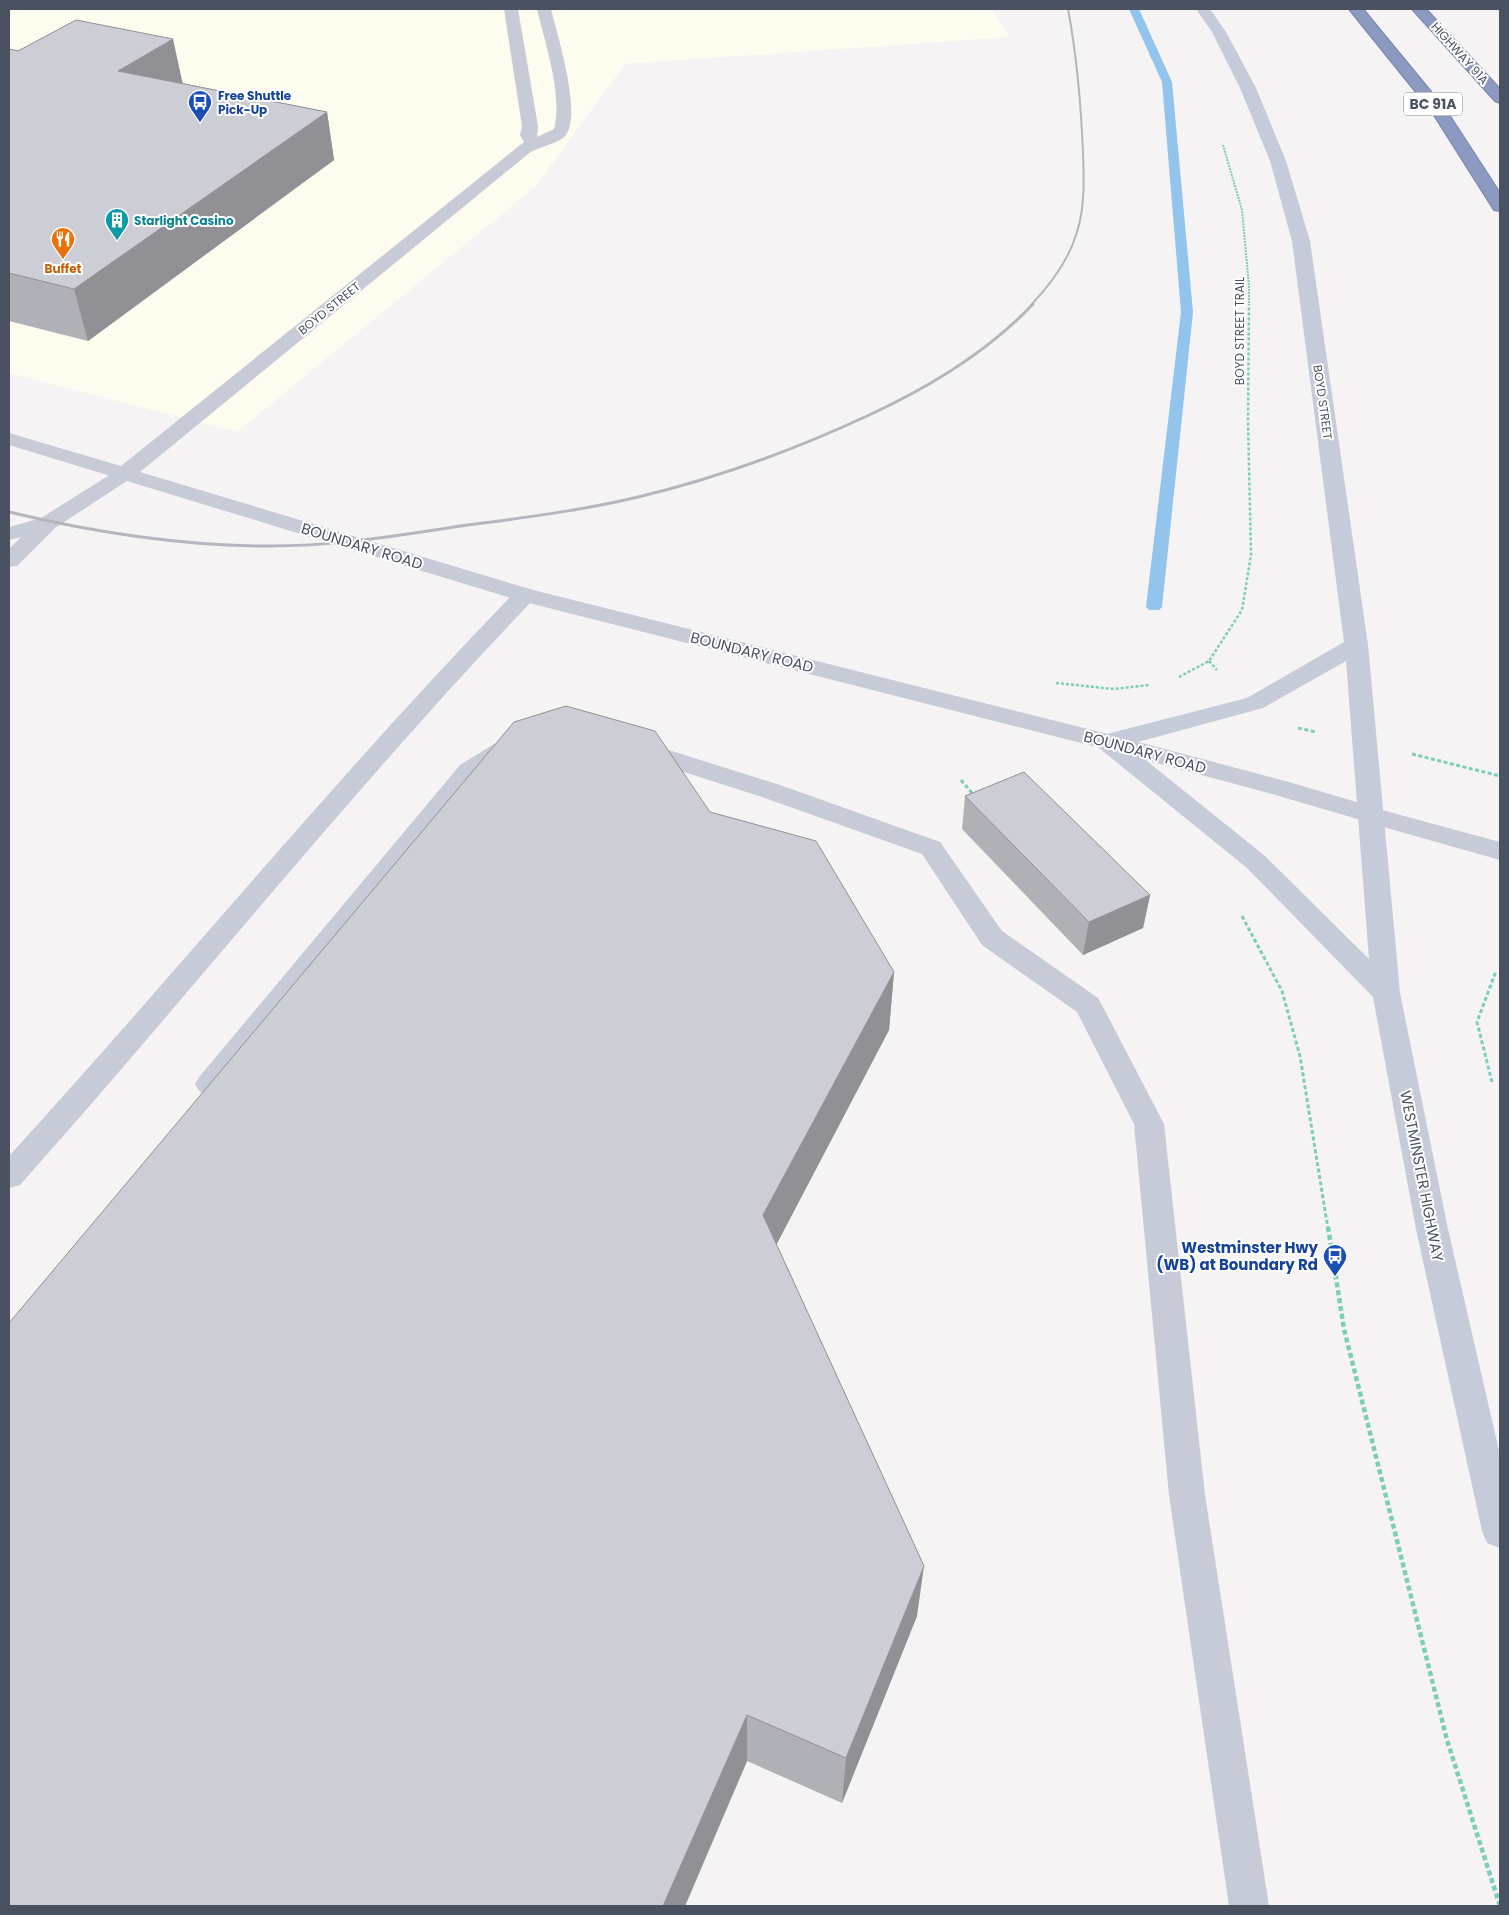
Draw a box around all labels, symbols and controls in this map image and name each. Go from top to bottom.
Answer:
street label: HIGHWAY 91A [1427,18,1493,88]
place label: Free Shuttle Pick-Up [218,87,292,118]
bus stop icon: Free Shuttle Pick-Up [187,89,213,123]
road number: BC 91A [1404,92,1462,116]
building icon: Starlight Casino [104,207,130,241]
place label: Starlight Casino [134,212,234,229]
restaurant icon: Buffet [50,226,76,260]
place label: Buffet [45,260,82,277]
street label: BOYD STREET [294,277,364,338]
street label: BOYD STREET TRAIL [1231,277,1248,385]
street label: BOYD STREET [1309,364,1337,441]
street label: BOUNDARY ROAD [299,518,425,574]
street label: BOUNDARY ROAD [688,627,816,677]
street label: BOUNDARY ROAD [1081,726,1209,778]
street label: WESTMINSTER HIGHWAY [1395,1089,1449,1264]
place label: Westminster Hwy (WB) at Boundary Rd [1156,1237,1319,1275]
bus stop icon: Westminster Hwy (WB) at Boundary Rd [1322,1243,1348,1277]

